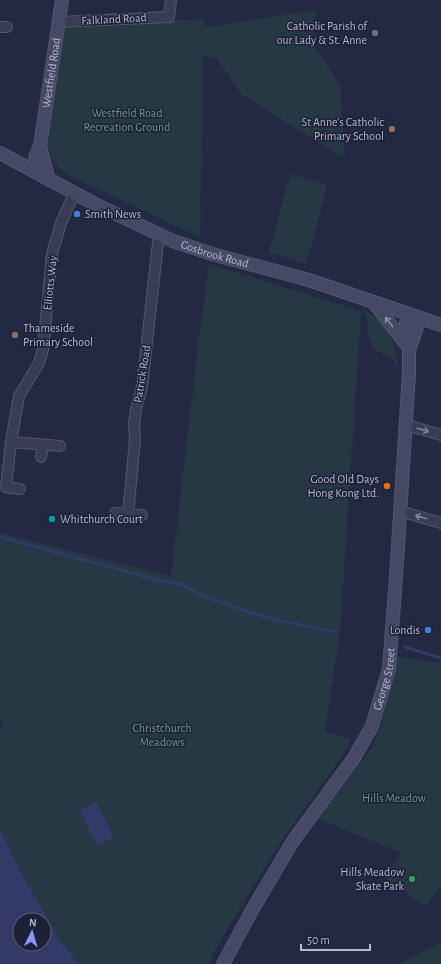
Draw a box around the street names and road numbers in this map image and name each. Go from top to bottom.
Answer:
street label: Falkland Road [81,11,147,27]
street label: Westfield Road [40,37,62,109]
street label: Gosbrook Road [179,238,250,270]
street label: Elliotts Way [41,255,60,311]
street label: Patrick Road [132,344,152,404]
street label: George Street [371,647,397,712]

